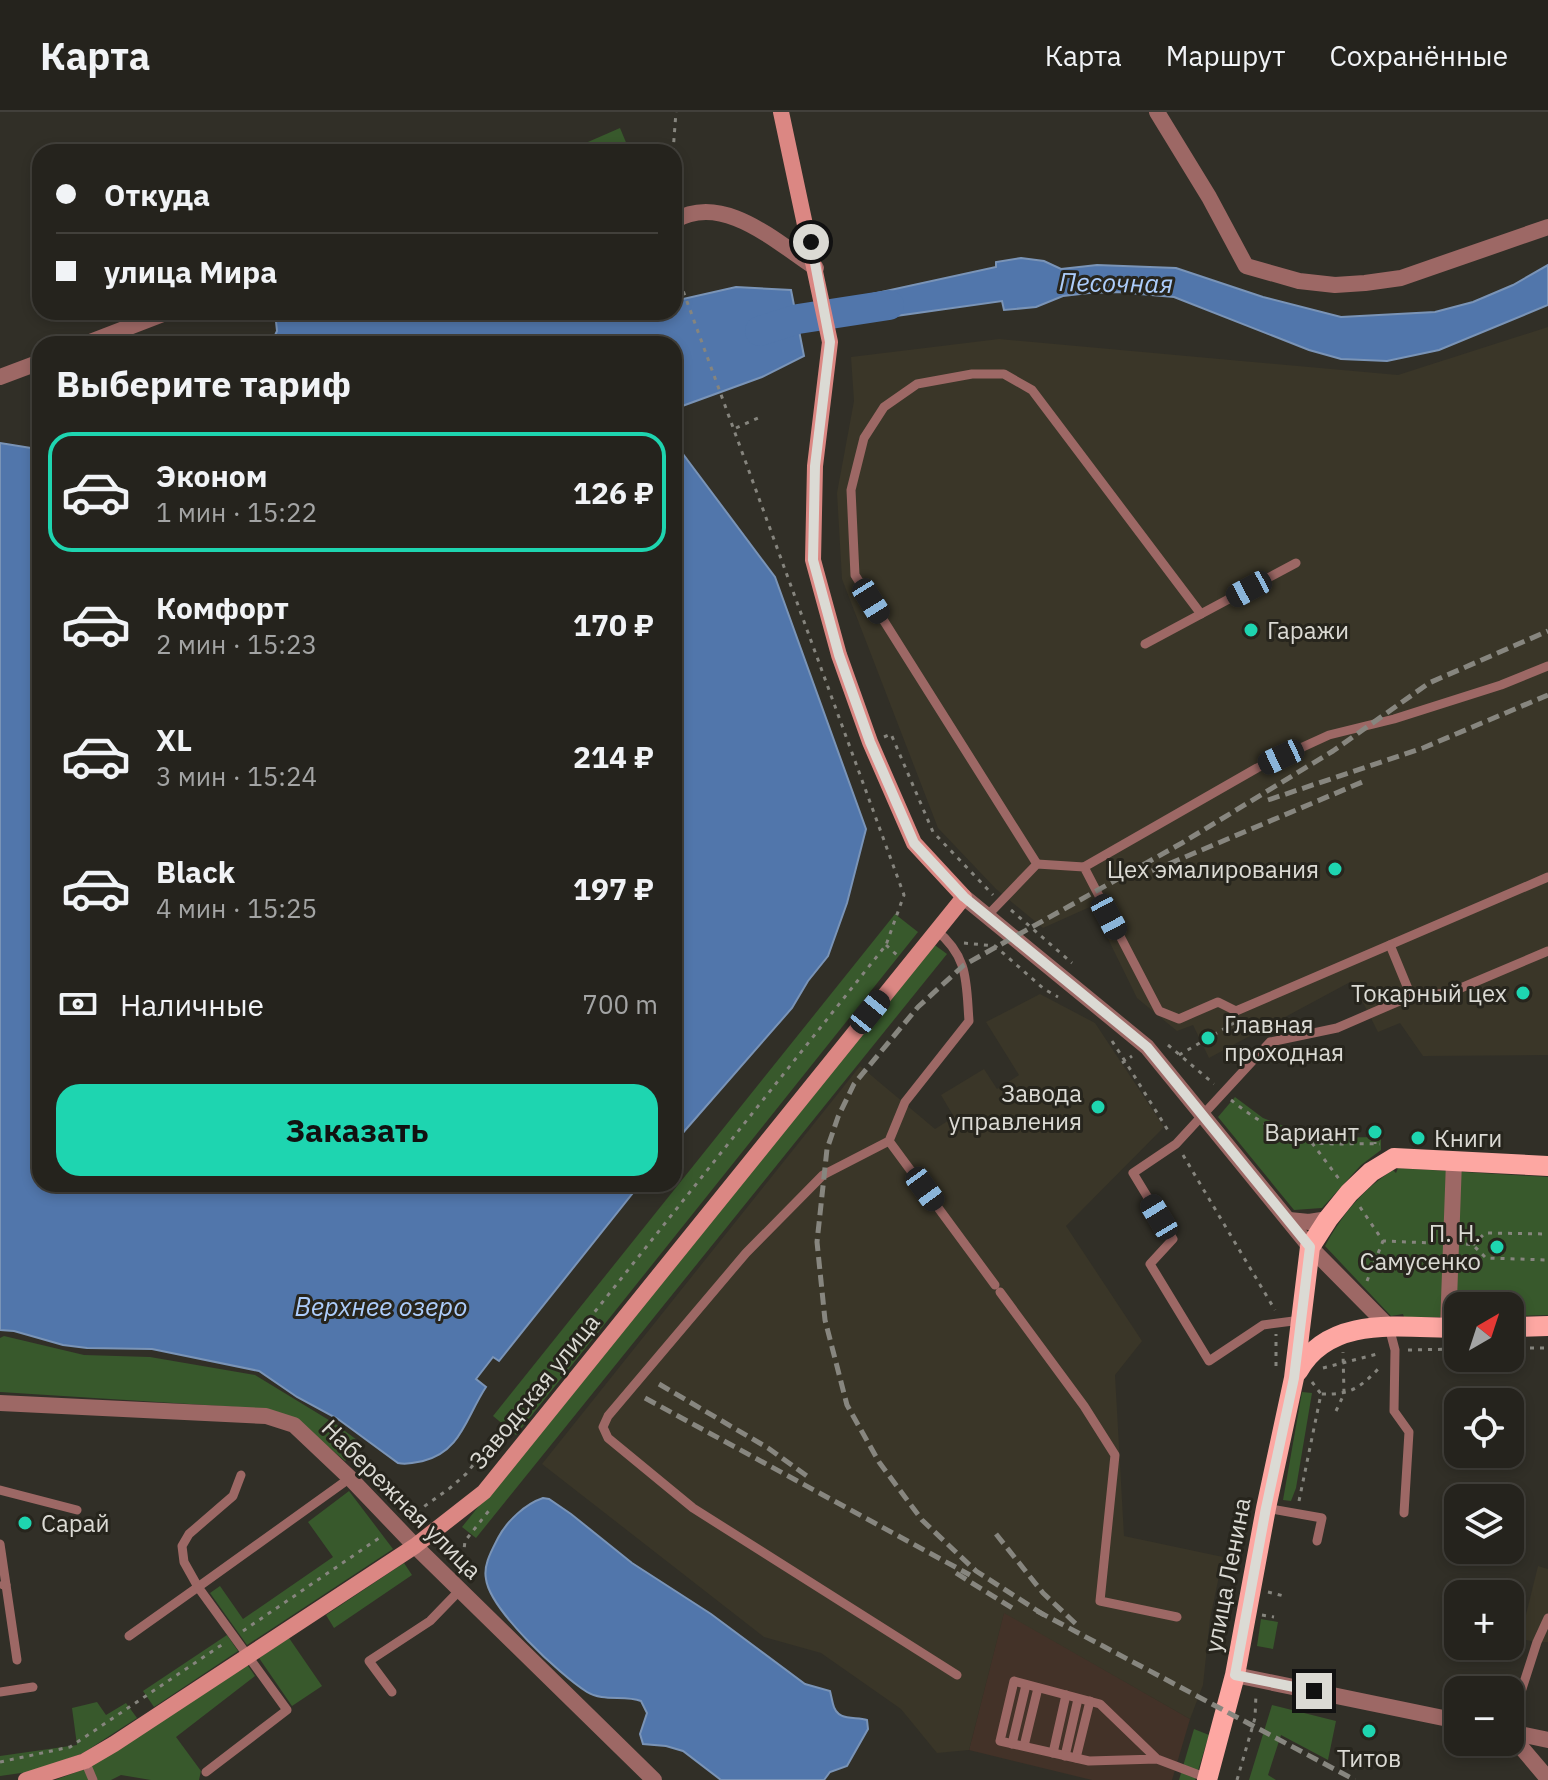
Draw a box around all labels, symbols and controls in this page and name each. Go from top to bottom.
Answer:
text: Карта [40,31,150,80]
text: Карта [1045,37,1122,74]
text: Маршрут [1166,37,1285,74]
text: Сохранённые [1329,37,1508,74]
text: Откуда [104,175,210,214]
route start [793,224,829,260]
text: улица Мира [104,252,277,291]
water label: Песочная [1058,264,1174,300]
text: Выберите тариф [56,360,351,407]
icon: car [60,456,132,528]
text: Эконом [156,456,267,495]
text: 126 ₽ [573,473,654,512]
text: 1 мин · 15:22 [156,495,317,529]
car [1222,567,1276,611]
car [848,574,894,628]
icon: car [60,588,132,660]
text: Комфорт [156,588,289,627]
text: 170 ₽ [573,605,654,644]
place label: Гаражи [1267,614,1349,646]
marker: Гаражи [1242,621,1260,639]
text: 2 мин · 15:23 [156,627,317,661]
icon: car [60,720,132,792]
text: XL [156,720,192,759]
car [1254,736,1308,778]
text: 214 ₽ [573,737,654,776]
text: 3 мин · 15:24 [156,759,317,793]
icon: car [60,852,132,924]
text: Black [156,852,235,891]
place label: Цех эмалирования [1107,853,1319,885]
marker: Цех эмалирования [1326,860,1344,878]
text: 197 ₽ [573,869,654,908]
car [1087,890,1131,944]
text: 4 мин · 15:25 [156,891,317,925]
place label: Токарный цех [1351,977,1507,1009]
icon: cash [56,982,100,1026]
marker: Токарный цех [1514,984,1532,1002]
text: Наличные [120,985,264,1024]
car [846,986,894,1038]
text: 700 m [582,987,658,1021]
place label: Главная проходная [1224,1008,1344,1068]
marker: Главная проходная [1199,1029,1217,1047]
place label: Завода управления [948,1077,1082,1137]
button: Заказать [56,1084,658,1176]
marker: Завода управления [1089,1098,1107,1116]
place label: Вариант [1264,1116,1359,1148]
place label: Книги [1434,1122,1502,1154]
marker: Вариант [1366,1123,1384,1141]
marker: Книги [1409,1129,1427,1147]
car [901,1163,949,1215]
car [1136,1190,1182,1244]
place label: П. Н. Самусенко [1359,1217,1481,1277]
marker: П. Н. Самусенко [1488,1238,1506,1256]
water label: Верхнее озеро [294,1289,468,1323]
north arrow [1444,1292,1524,1372]
map controls [1444,1292,1524,1756]
street label: Заводская улица [461,1307,607,1475]
button: locate [1444,1388,1524,1468]
street label: Набережная улица [315,1412,489,1586]
button: layers [1444,1484,1524,1564]
street label: улица Ленина [1196,1495,1258,1655]
place label: Сарай [41,1507,110,1539]
marker: Сарай [16,1514,34,1532]
button: + [1444,1580,1524,1660]
route end [1296,1673,1332,1709]
button: − [1444,1676,1524,1756]
marker: Титов [1360,1722,1378,1740]
place label: Титов [1337,1742,1401,1774]

